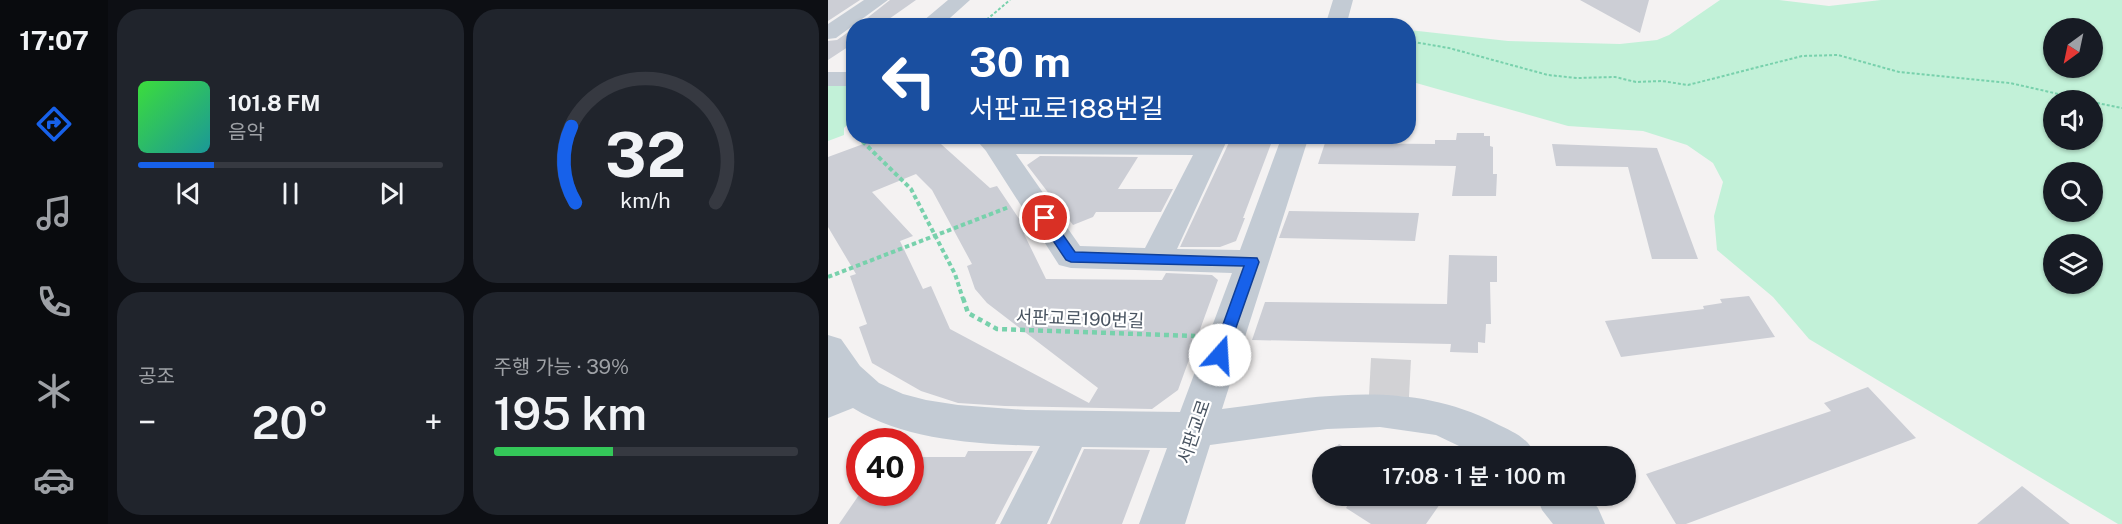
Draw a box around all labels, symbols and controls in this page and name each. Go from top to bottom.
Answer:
north arrow [2043,18,2103,78]
map controls [2043,18,2103,294]
text: 17:07 [19,24,89,56]
text: 30 m [969,37,1071,86]
icon: left [870,42,948,120]
text: 101.8 FM [228,90,320,116]
button: sound [2043,90,2103,150]
text: 서판교로188번길 [969,92,1164,124]
icon: directions [33,103,75,145]
text: 32 [605,118,686,191]
text: 음악 [228,120,265,144]
button: search [2043,162,2103,222]
icon: previous [172,177,205,210]
icon: pause [274,177,307,210]
icon: next [375,177,408,210]
text: km/h [621,188,671,213]
icon: music [33,192,75,234]
pin [1019,192,1070,243]
icon: arrive [1028,201,1061,234]
button: layers [2043,234,2103,294]
icon: phone [33,281,75,323]
street label: 서판교로190번길 [1015,306,1145,331]
position arrow [1188,323,1252,387]
text: 주행 가능 · 39% [494,355,629,379]
text: 공조 [138,364,175,388]
icon: climate [33,370,75,412]
text: 195 km [494,387,647,440]
text: 20° [252,396,329,449]
street label: 서판교로 [1173,397,1214,467]
text: − [138,403,156,441]
text: + [424,403,442,441]
speed limit sign: 40 [846,428,924,506]
icon: car [33,459,75,501]
text: 17:08 · 1 분 · 100 m [1382,463,1566,489]

